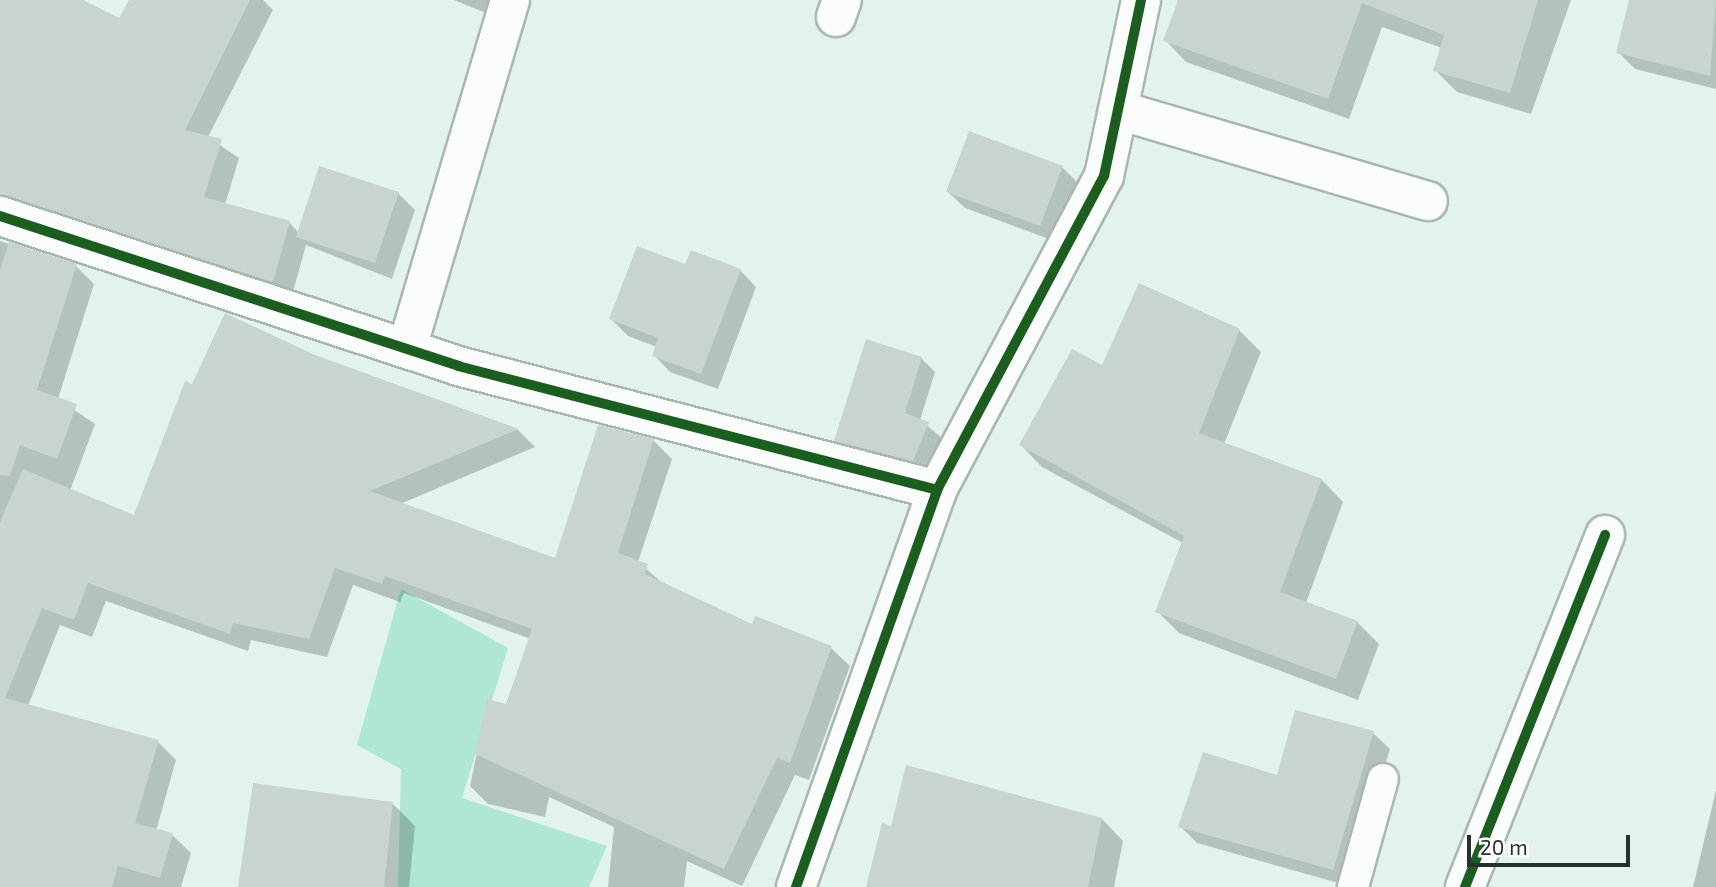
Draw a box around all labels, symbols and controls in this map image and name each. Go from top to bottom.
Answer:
scale bar [1471,820,1634,864]
text: 20 m [1480,834,1528,859]

